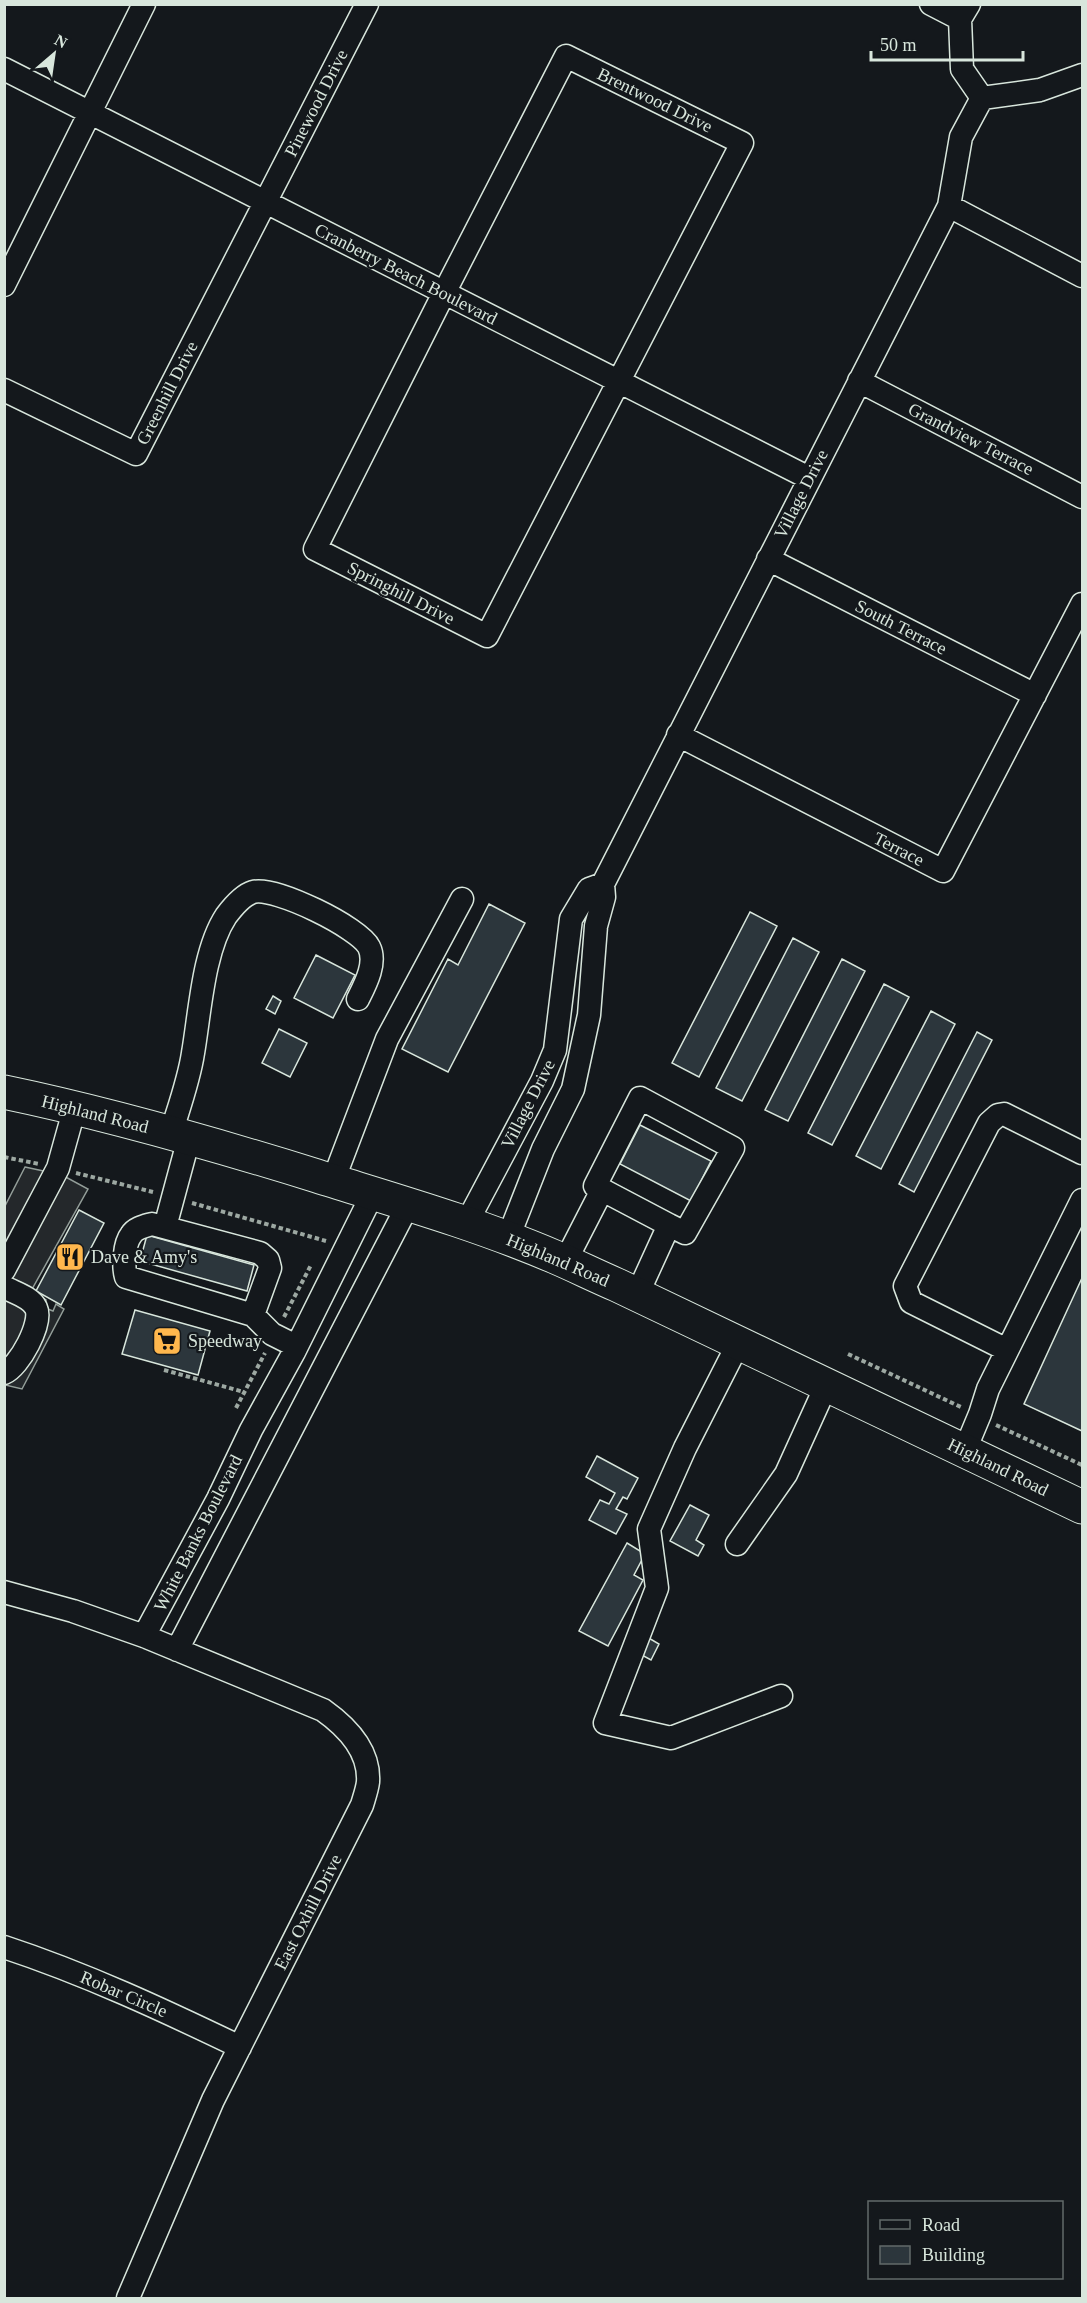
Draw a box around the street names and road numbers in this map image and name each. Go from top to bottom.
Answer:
street label: Pinewood Drive [280,46,352,160]
street label: Brentwood Drive [594,64,716,136]
street label: Cranberry Beach Boulevard [312,219,500,329]
street label: Greenhill Drive [132,338,202,448]
street label: Grandview Terrace [905,399,1037,479]
street label: Village Drive [770,446,832,542]
street label: Springhill Drive [344,557,458,629]
street label: South Terrace [852,595,950,659]
street label: Terrace [871,828,927,870]
street label: Village Drive [497,1056,559,1152]
street label: Highland Road [39,1091,151,1137]
street label: Highland Road [504,1229,612,1291]
street label: Highland Road [944,1434,1052,1500]
street label: White Banks Boulevard [150,1451,246,1615]
street label: East Oxhill Drive [270,1851,346,1973]
street label: Robar Circle [78,1967,170,2021]

